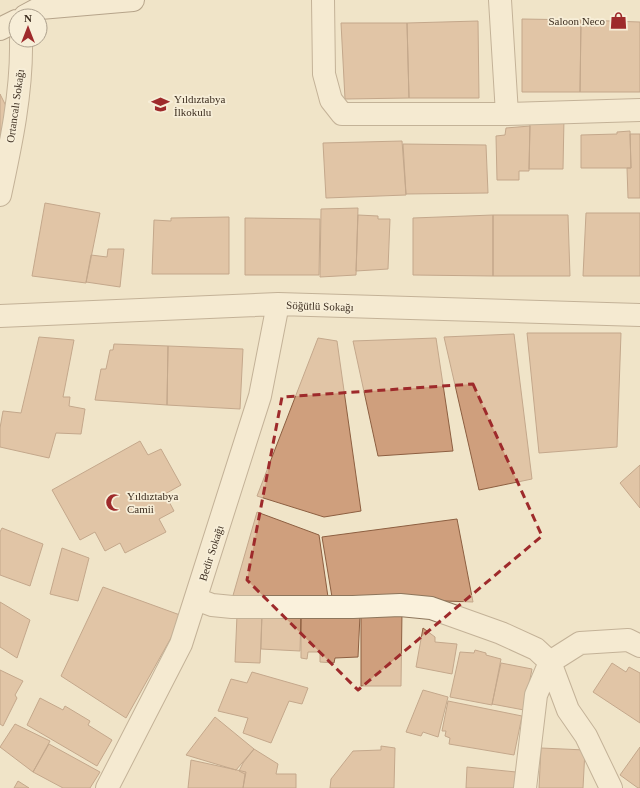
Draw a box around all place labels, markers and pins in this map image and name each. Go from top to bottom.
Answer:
shop icon: Saloon Neco [608,11,628,31]
place label: Saloon Neco [548,15,605,27]
place label: Yıldıztabya İlkokulu [174,93,225,118]
school or university icon: Yıldıztabya İlkokulu [151,95,171,115]
place label: Yıldıztabya Camii [127,490,178,515]
mosque icon: Yıldıztabya Camii [104,492,124,512]

